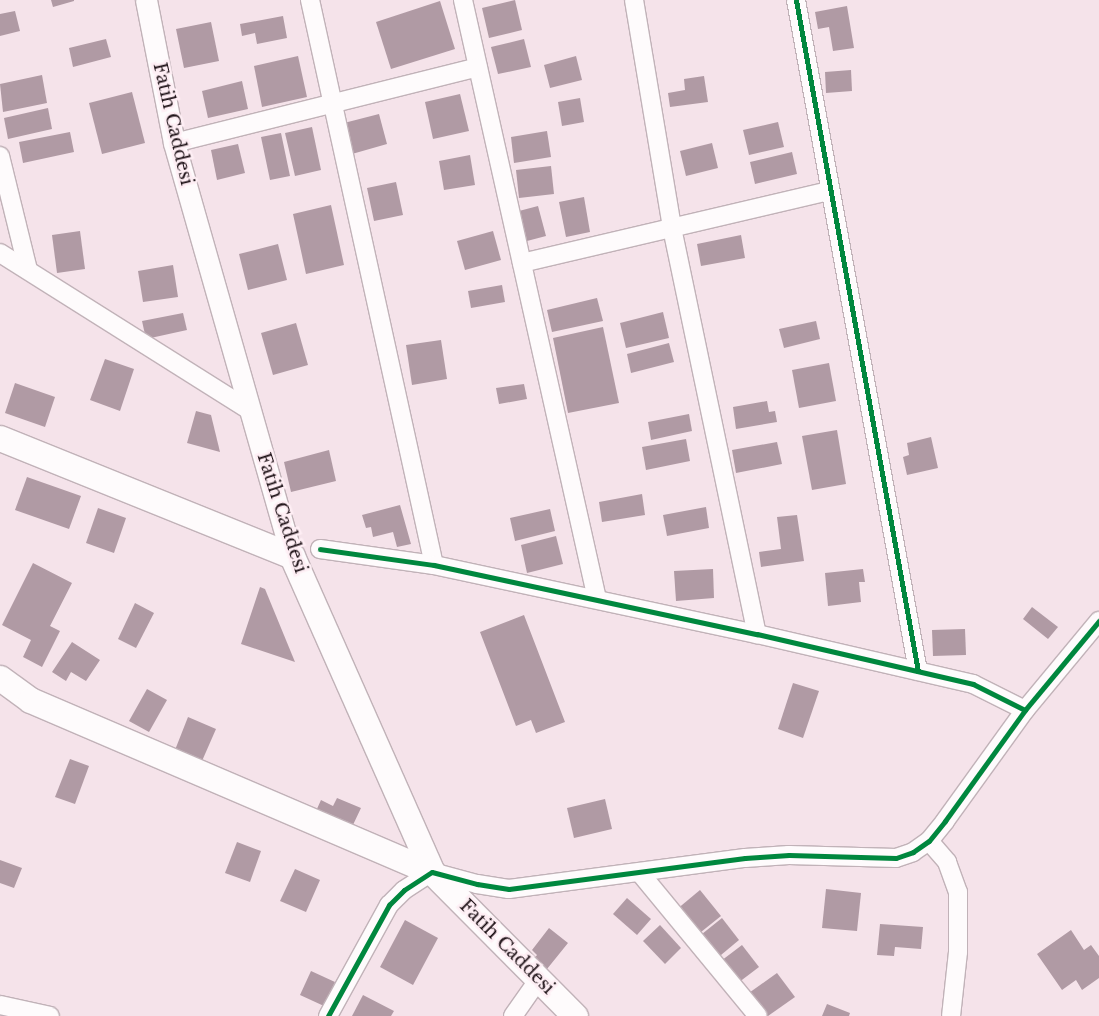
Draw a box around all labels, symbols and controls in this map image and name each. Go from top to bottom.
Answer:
street label: Fatih Caddesi [148,61,198,187]
street label: Fatih Caddesi [252,450,312,576]
street label: Fatih Caddesi [455,895,559,999]

